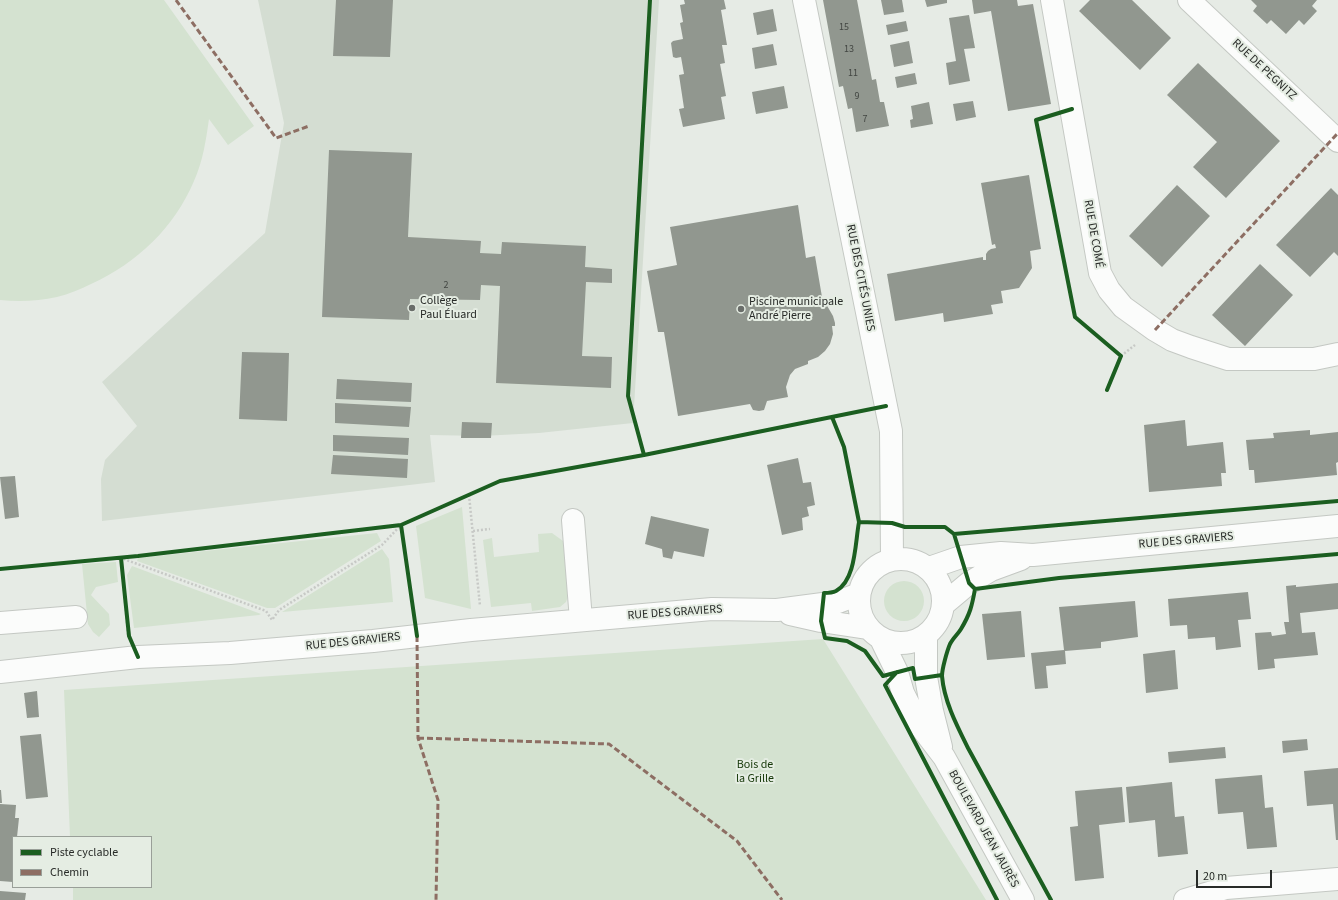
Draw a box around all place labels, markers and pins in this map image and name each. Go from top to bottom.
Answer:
place label: Collège Paul Éluard [420,294,477,322]
place label: Piscine municipale André Pierre [749,295,843,323]
marker: Collège Paul Éluard [407,303,417,313]
marker: Piscine municipale André Pierre [736,304,746,314]

